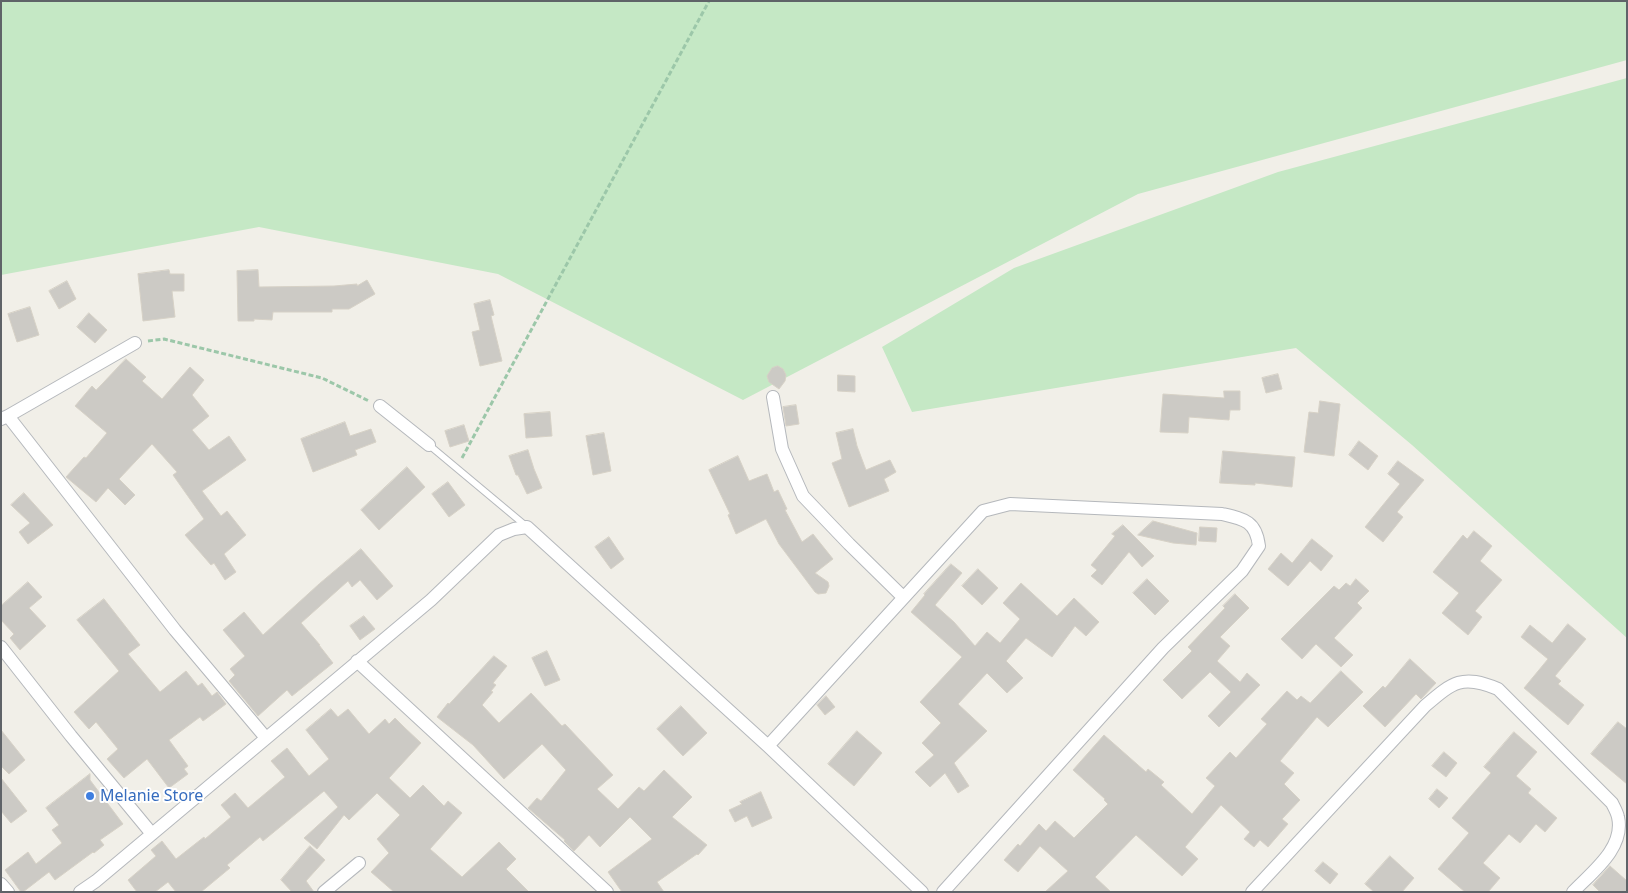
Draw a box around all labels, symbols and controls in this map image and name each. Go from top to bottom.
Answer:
place label: Melanie Store [100,786,203,806]
marker: Melanie Store [84,790,96,802]

